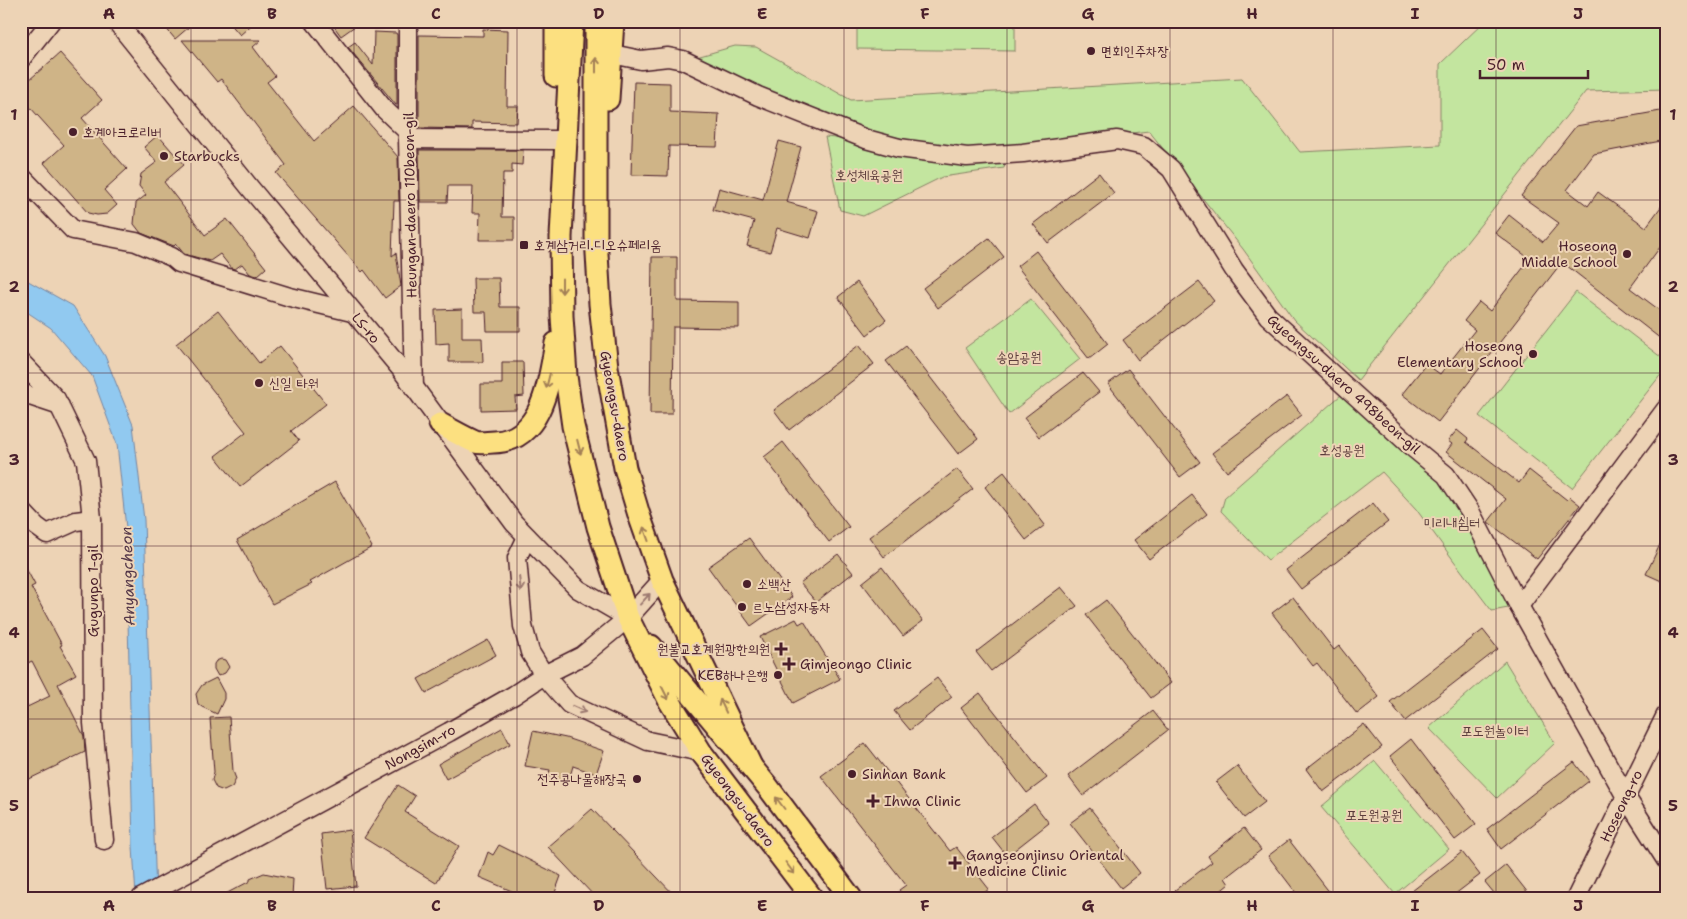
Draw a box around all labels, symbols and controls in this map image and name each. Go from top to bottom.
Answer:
text: A [103,3,115,24]
text: B [267,3,277,24]
text: C [431,3,441,24]
text: D [593,3,605,24]
text: E [757,3,767,24]
text: F [920,3,930,24]
text: G [1082,3,1095,24]
text: H [1246,3,1258,24]
text: I [1411,3,1420,24]
text: J [1573,3,1583,24]
place label: 면회인주차장 [1101,42,1169,60]
marker: 면회인주차장 [1085,45,1097,57]
scale bar [1480,48,1587,80]
text: 50 m [1487,55,1525,75]
one-way arrow [591,58,601,74]
text: 1 [10,104,18,125]
text: 1 [1669,104,1677,125]
street label: Heungan-daero 110beon-gil [399,111,421,298]
place label: 호계아크로리버 [83,123,162,141]
marker: 호계아크로리버 [67,126,79,138]
place label: Starbucks [174,147,240,165]
marker: Starbucks [158,150,170,162]
park label: 호성체육공원 [835,166,903,184]
place label: 호계삼거리.디오슈페리움 [534,236,662,254]
place label: Hoseong Middle School [1521,237,1618,271]
marker: 호계삼거리.디오슈페리움 [518,239,530,251]
marker: Hoseong Middle School [1621,248,1633,260]
text: 2 [8,276,20,297]
text: 2 [1667,276,1679,297]
one-way arrow [557,278,567,294]
street label: LS-ro [348,309,384,347]
street label: Gyeongsu-daero 498beon-gil [1264,310,1425,458]
place label: Hoseong Elementary School [1397,337,1524,371]
park label: 송암공원 [996,348,1042,366]
marker: Hoseong Elementary School [1527,348,1539,360]
street label: Gyeongsu-daero [596,349,634,463]
one-way arrow [543,372,552,388]
place label: 신일 타워 [269,374,319,392]
marker: 신일 타워 [253,377,265,389]
one-way arrow [575,439,584,455]
park label: 호성공원 [1319,441,1365,459]
text: 3 [8,449,20,470]
text: 3 [1667,449,1679,470]
park label: 미리내쉼터 [1424,514,1480,532]
water label: Anyangcheon [116,526,140,626]
one-way arrow [641,527,650,542]
street label: Gugunpo 1-gil [84,544,102,637]
one-way arrow [515,575,525,591]
place label: 소백산 [757,575,792,593]
marker: 소백산 [741,578,753,590]
one-way arrow [639,593,651,606]
place label: 르노삼성자동차 [752,598,831,616]
marker: 르노삼성자동차 [736,601,748,613]
text: 4 [8,622,20,643]
text: 4 [1667,622,1679,643]
place label: 원불교호계원광한의원 [657,640,770,658]
marker: 원불교호계원광한의원 [774,642,788,656]
place label: Gimjeongo Clinic [800,655,912,673]
marker: Gimjeongo Clinic [782,657,796,671]
place label: KEB하나은행 [697,666,768,684]
marker: KEB하나은행 [772,669,784,681]
one-way arrow [661,685,670,700]
one-way arrow [718,699,727,714]
one-way arrow [571,704,586,714]
street label: Nongsim-ro [381,720,459,774]
park label: 포도원놀이터 [1461,722,1529,740]
street label: Gyeongsu-daero [697,750,779,850]
place label: Sinhan Bank [862,765,946,783]
street label: Hoseong-ro [1596,767,1646,845]
marker: Sinhan Bank [846,768,858,780]
place label: 전주콩나물해장국 [537,770,627,788]
marker: 전주콩나물해장국 [631,773,643,785]
place label: Ihwa Clinic [884,792,961,810]
marker: Ihwa Clinic [866,794,880,808]
text: 5 [9,795,19,816]
text: 5 [1668,795,1678,816]
one-way arrow [775,796,785,810]
park label: 포도원공원 [1346,806,1402,824]
place label: Gangseonjinsu Oriental Medicine Clinic [966,846,1125,880]
marker: Gangseonjinsu Oriental Medicine Clinic [948,856,962,870]
one-way arrow [784,861,795,874]
text: A [103,895,115,916]
text: B [267,895,277,916]
text: C [431,895,441,916]
text: D [593,895,605,916]
text: E [757,895,767,916]
text: F [920,895,930,916]
text: G [1082,895,1095,916]
text: H [1246,895,1258,916]
text: I [1411,895,1420,916]
text: J [1573,895,1583,916]

